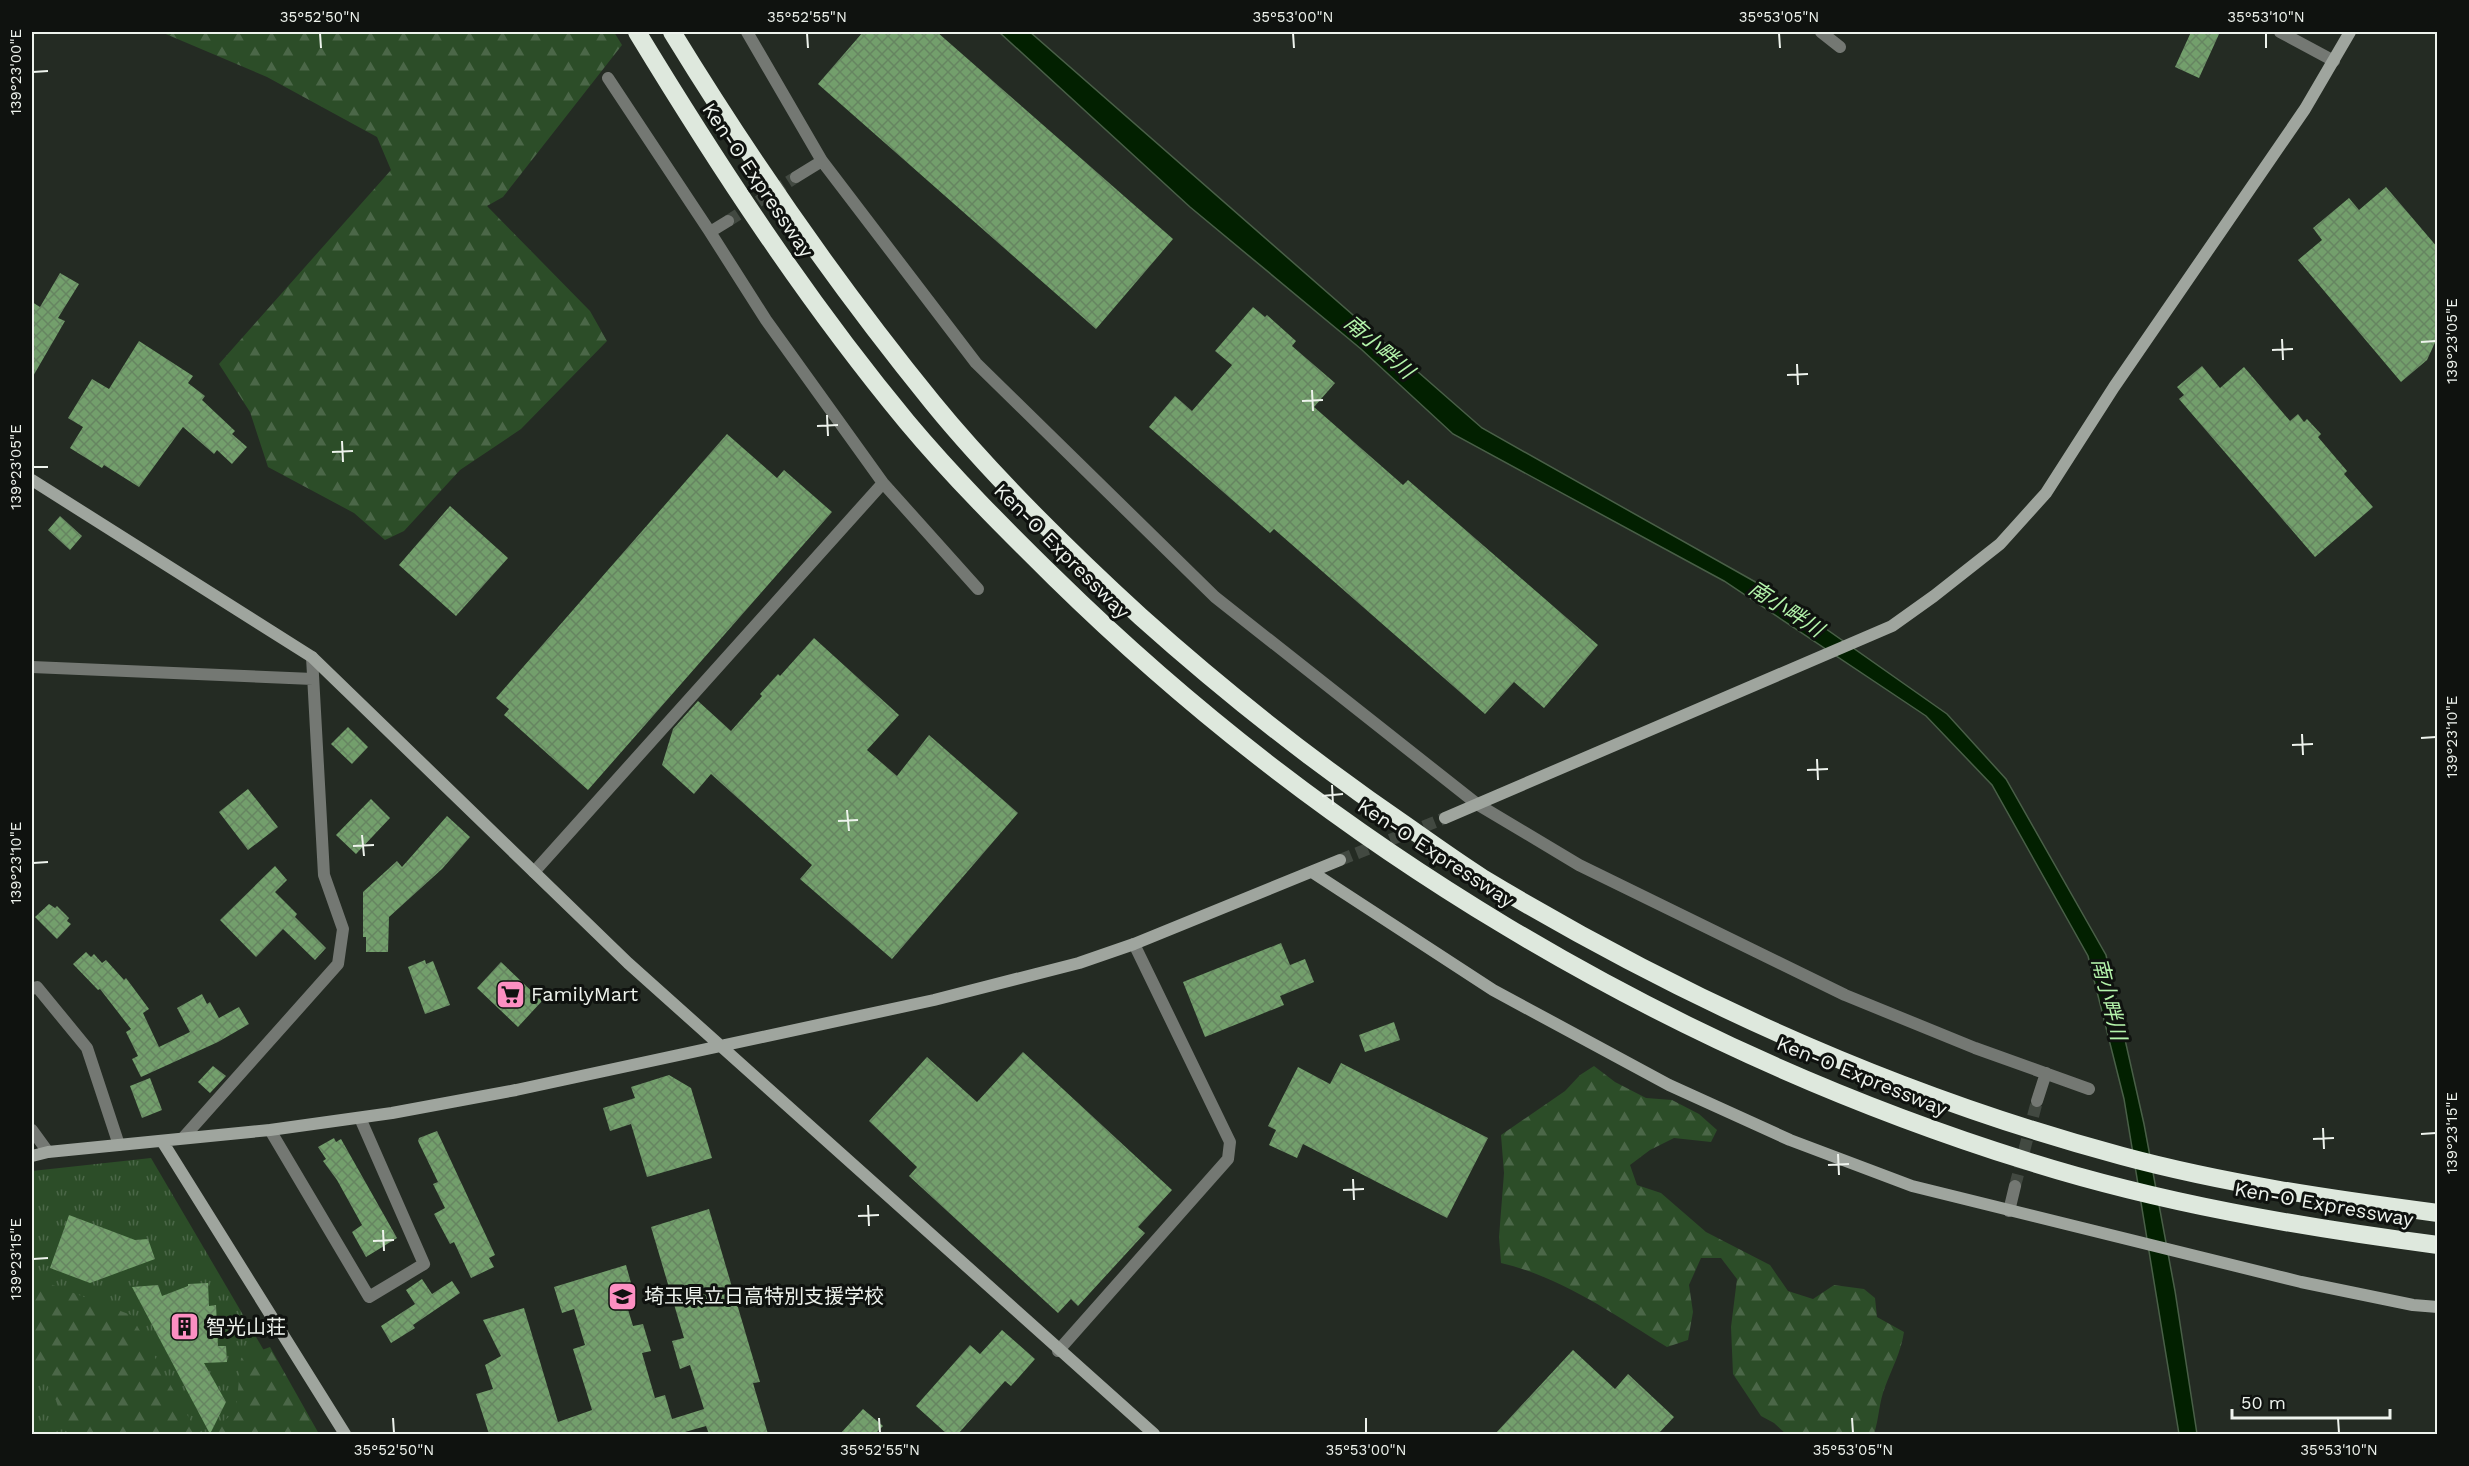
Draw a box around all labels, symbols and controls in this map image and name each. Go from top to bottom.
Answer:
text: 35°52'50"N [280,8,360,26]
text: 35°52'55"N [767,8,847,26]
text: 35°53'00"N [1252,8,1334,26]
text: 35°53'05"N [1739,8,1819,26]
text: 35°53'10"N [2227,8,2305,26]
text: 139°23'00"E [7,29,25,115]
street label: Ken-O Expressway [697,98,819,263]
text: 139°23'05"E [2443,298,2461,384]
water label: 南小畔川 [1339,310,1421,385]
text: 139°23'05"E [7,424,25,510]
street label: Ken-O Expressway [989,478,1135,624]
water label: 南小畔川 [1744,575,1830,643]
text: 139°23'10"E [2443,696,2461,778]
street label: Ken-O Expressway [1353,793,1519,913]
text: 139°23'10"E [7,822,25,904]
water label: 南小畔川 [2087,955,2132,1045]
supermarket icon: FamilyMart [494,978,526,1010]
place label: FamilyMart [531,982,639,1006]
street label: Ken-O Expressway [1773,1031,1951,1121]
text: 139°23'15"E [2443,1092,2461,1174]
street label: Ken-O Expressway [2233,1176,2416,1232]
text: 139°23'15"E [7,1218,25,1300]
school or university icon: 埼玉県立日高特別支援学校 [607,1280,639,1312]
place label: 埼玉県立日高特別支援学校 [644,1284,884,1308]
building icon: 智光山荘 [169,1311,201,1343]
place label: 智光山荘 [206,1315,286,1339]
scale bar [2232,1382,2390,1420]
text: 50 m [2241,1392,2286,1413]
text: 35°52'50"N [354,1441,434,1459]
text: 35°52'55"N [840,1441,920,1459]
text: 35°53'00"N [1325,1441,1407,1459]
text: 35°53'05"N [1813,1441,1893,1459]
text: 35°53'10"N [2300,1441,2378,1459]

